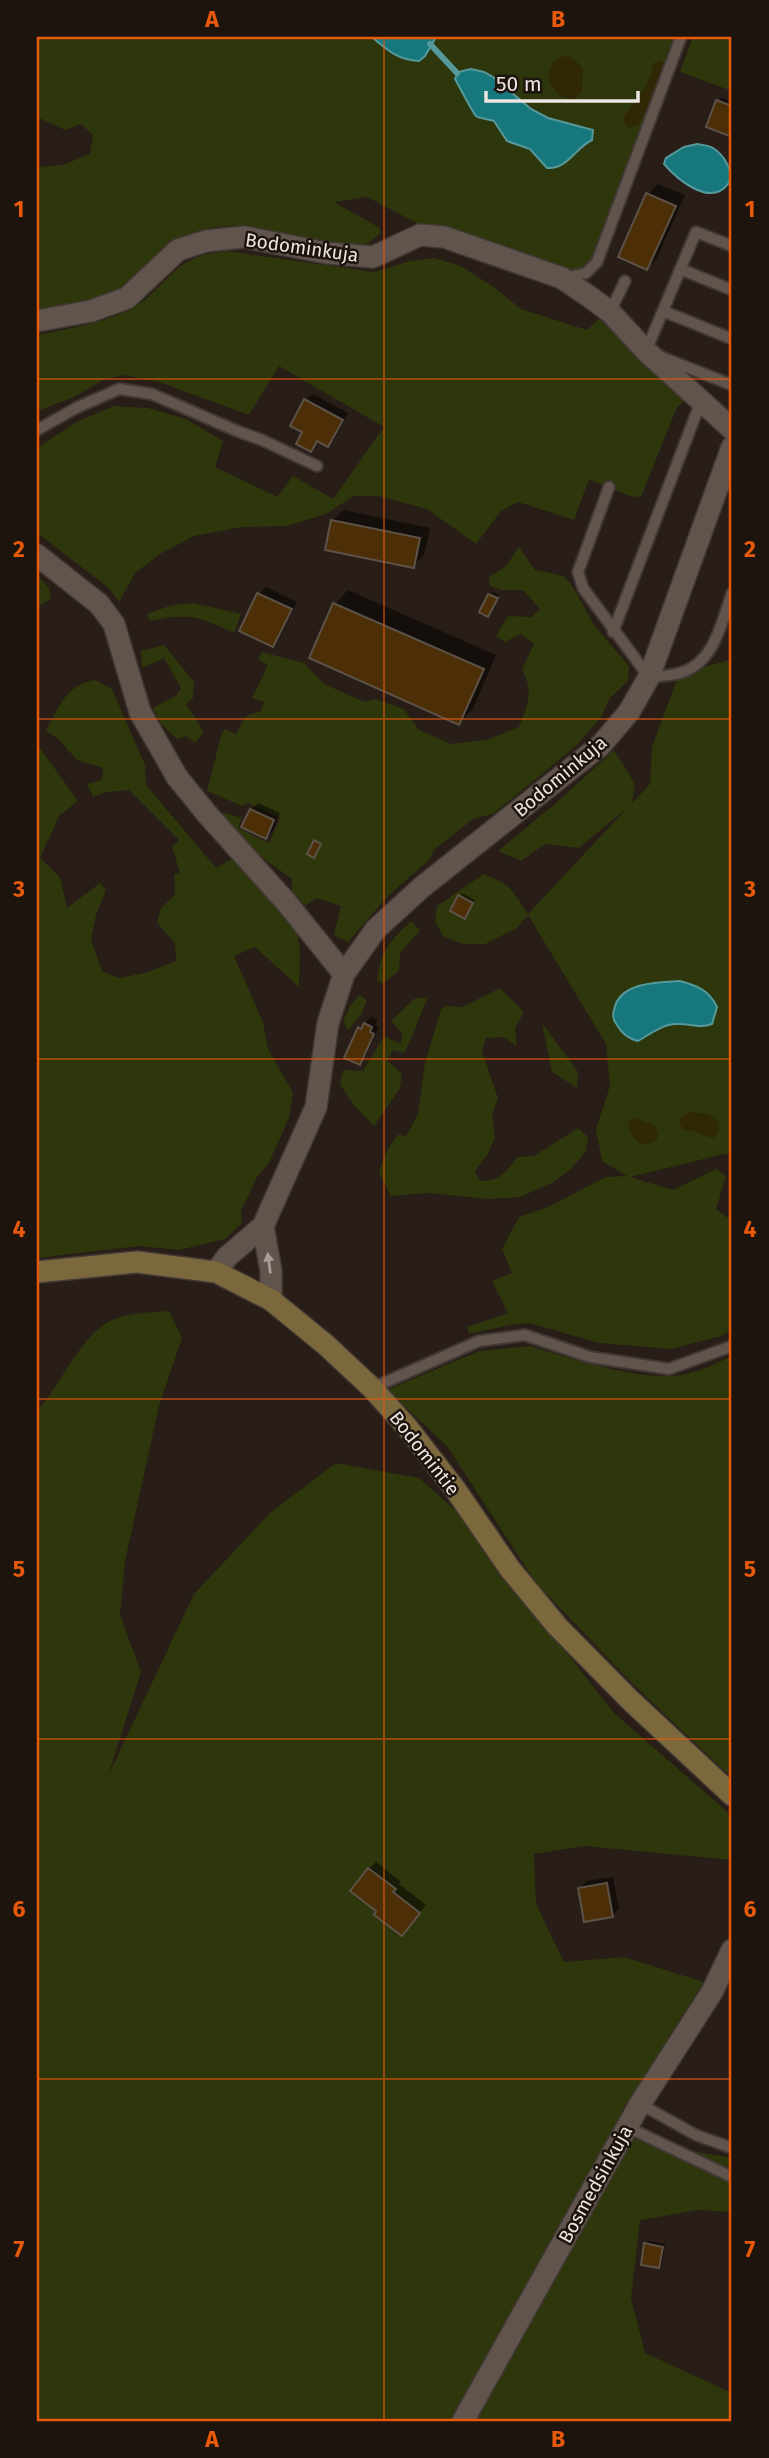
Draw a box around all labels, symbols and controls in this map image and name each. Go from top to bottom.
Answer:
text: A [204,5,219,33]
text: B [551,5,565,33]
scale bar [486,60,638,104]
text: 50 m [496,71,542,97]
text: 1 [14,195,24,223]
text: 1 [745,195,755,223]
street label: Bodominkuja [244,228,360,267]
text: 2 [13,535,25,563]
text: 2 [744,535,756,563]
street label: Bodominkuja [509,731,611,822]
text: 3 [12,875,25,903]
text: 3 [743,875,756,903]
text: 4 [13,1215,26,1243]
text: 4 [744,1215,757,1243]
one-way arrow [264,1252,275,1274]
street label: Bodomintie [385,1407,465,1500]
text: 5 [13,1555,25,1583]
text: 5 [744,1555,756,1583]
text: 6 [13,1895,26,1923]
text: 6 [744,1895,757,1923]
street label: Bosmedsinkuja [554,2121,637,2247]
text: 7 [14,2235,25,2263]
text: 7 [745,2235,756,2263]
text: A [204,2425,219,2453]
text: B [551,2425,565,2453]

